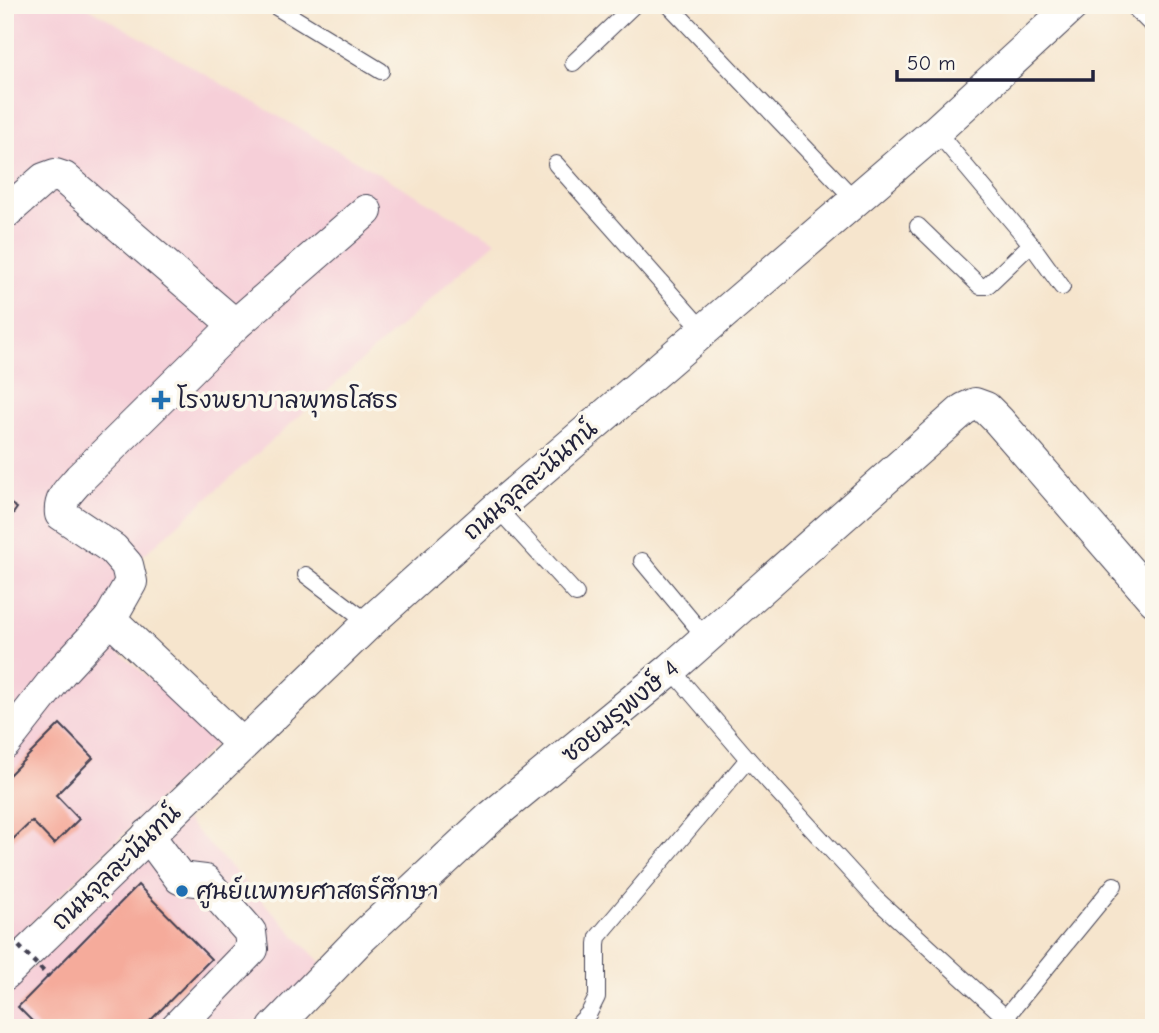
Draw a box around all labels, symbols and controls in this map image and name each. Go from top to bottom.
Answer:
scale bar [897,38,1092,82]
text: 50 m [907,51,956,75]
place label: โรงพยาบาลพุทธโสธร [177,384,398,418]
marker: โรงพยาบาลพุทธโสธร [151,390,171,410]
street label: ถนนจุลละนันทน์ [456,413,605,549]
street label: ซอยมรุพงษ์ 4 [554,652,687,771]
street label: ถนนจุลละนันทน์ [44,797,189,938]
place label: ศูนย์แพทยศาสตร์ศึกษา [196,875,439,909]
marker: ศูนย์แพทยศาสตร์ศึกษา [174,883,190,899]

